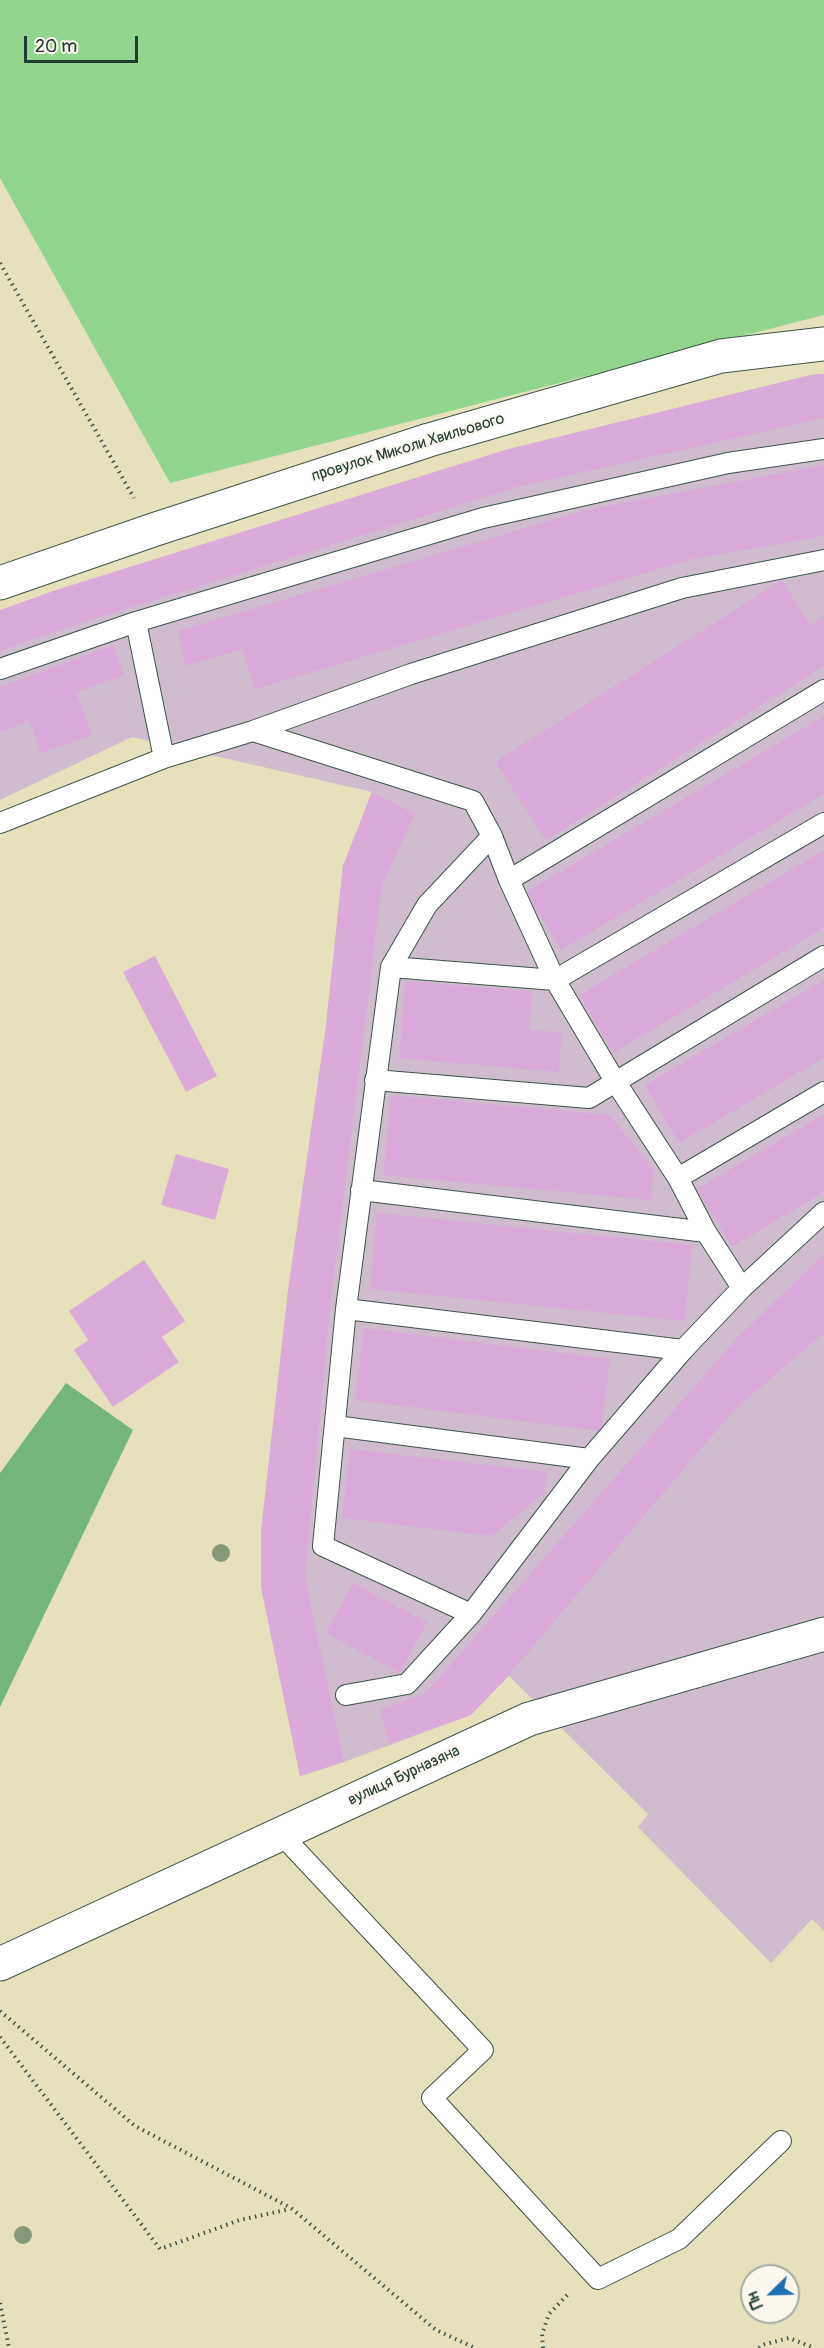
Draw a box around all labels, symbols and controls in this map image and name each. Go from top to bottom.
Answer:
scale bar [27,24,141,62]
text: 20 m [35,35,77,58]
street label: провулок Миколи Хвильового [309,409,507,487]
street label: вулиця Бурназяна [345,1742,463,1810]
north arrow [740,2264,800,2324]
text: Пн [743,2288,768,2312]

